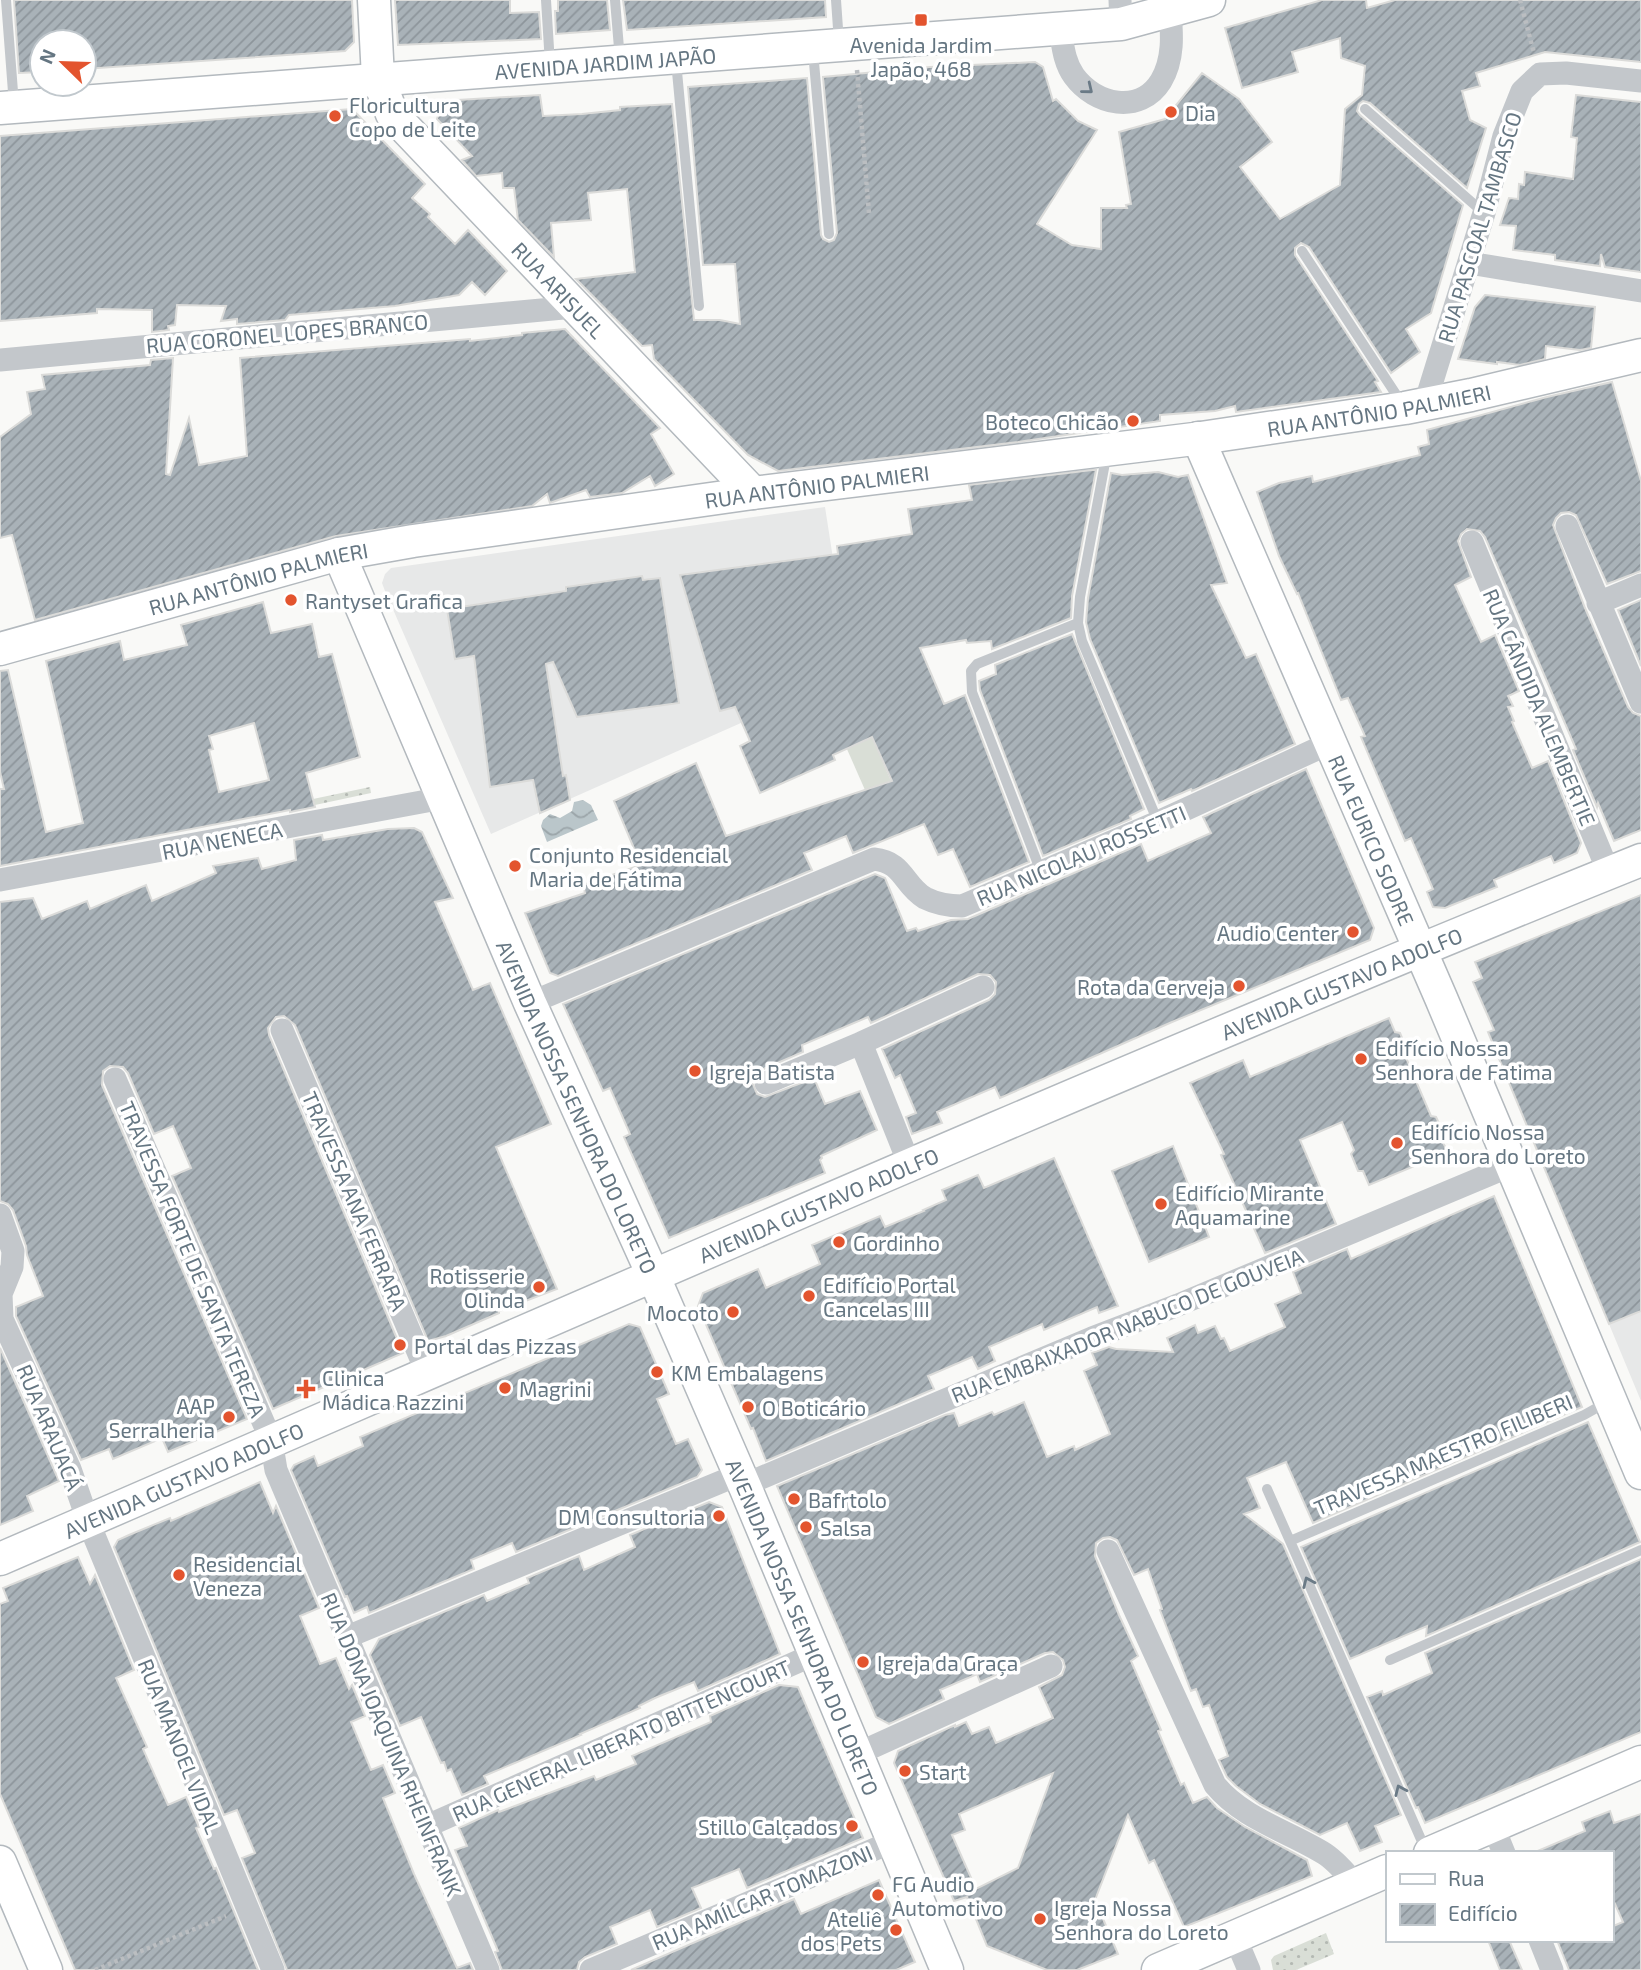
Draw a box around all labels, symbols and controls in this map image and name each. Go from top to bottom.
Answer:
marker: Avenida Jardim Japão, 468 [913,12,929,28]
north arrow [28,28,98,98]
place label: Avenida Jardim Japão, 468 [850,32,992,81]
street label: AVENIDA JARDIM JAPÃO [494,42,717,83]
text: N [34,45,60,67]
one-way arrow [1080,80,1093,93]
place label: Floricultura Copo de Leite [349,92,476,141]
place label: Dia [1185,100,1216,125]
marker: Dia [1163,104,1179,120]
marker: Floricultura Copo de Leite [327,108,343,124]
street label: RUA PASCOAL TAMBASCO [1432,109,1526,345]
street label: RUA ARISUEL [507,236,611,343]
street label: RUA CORONEL LOPES BRANCO [145,308,429,358]
street label: RUA ANTÔNIO PALMIERI [1265,378,1493,441]
place label: Boteco Chicão [985,409,1119,434]
marker: Boteco Chicão [1125,413,1141,429]
street label: RUA ANTÔNIO PALMIERI [703,459,931,512]
street label: RUA ANTÔNIO PALMIERI [146,537,370,619]
street label: RUA CÂNDIDA ALEMBERTIE [1479,585,1601,829]
place label: Rantyset Grafica [305,588,463,613]
marker: Rantyset Grafica [283,592,299,608]
street label: RUA EURICO SODRE [1324,751,1420,929]
street label: RUA NICOLAU ROSSETTI [973,800,1189,910]
street label: RUA NENECA [160,816,284,864]
place label: Conjunto Residencial Maria de Fátima [529,842,729,891]
marker: Conjunto Residencial Maria de Fátima [507,858,523,874]
place label: Audio Center [1217,920,1340,945]
street label: AVENIDA GUSTAVO ADOLFO [1217,922,1466,1044]
marker: Audio Center [1345,924,1361,940]
street label: AVENIDA NOSSA SENHORA DO LORETO [492,936,663,1277]
place label: Rota da Cerveja [1077,974,1225,1000]
marker: Rota da Cerveja [1231,978,1247,994]
place label: Edifício Nossa Senhora de Fatima [1375,1035,1553,1084]
marker: Edifício Nossa Senhora de Fatima [1353,1051,1369,1067]
place label: Igreja Batista [709,1059,835,1085]
marker: Igreja Batista [687,1063,703,1079]
street label: TRAVESSA ANA FERRARA [297,1088,413,1314]
street label: TRAVESSA FORTE DE SANTA TEREZA [115,1097,271,1421]
place label: Edifício Nossa Senhora do Loreto [1411,1119,1586,1168]
marker: Edifício Nossa Senhora do Loreto [1389,1135,1405,1151]
street label: AVENIDA GUSTAVO ADOLFO [695,1142,942,1267]
place label: Edifício Mirante Aquamarine [1175,1180,1324,1229]
marker: Edifício Mirante Aquamarine [1153,1196,1169,1212]
place label: Gordinho [853,1230,940,1255]
marker: Gordinho [831,1234,847,1250]
street label: RUA EMBAIXADOR NABUCO DE GOUVEIA [947,1243,1307,1407]
place label: Rotisserie Olinda [429,1263,525,1312]
place label: Edifício Portal Cancelas III [823,1272,956,1321]
marker: Rotisserie Olinda [531,1279,547,1295]
marker: Edifício Portal Cancelas III [801,1288,817,1304]
place label: Mocoto [647,1300,719,1325]
marker: Mocoto [725,1304,741,1320]
place label: Portal das Pizzas [414,1333,577,1358]
marker: Portal das Pizzas [392,1337,408,1353]
street label: RUA ARAUACÁ [12,1360,88,1494]
place label: KM Embalagens [671,1360,824,1385]
marker: KM Embalagens [649,1364,665,1380]
place label: Clinica Mádica Razzini [322,1365,464,1414]
place label: Magrini [519,1376,592,1401]
marker: Clinica Mádica Razzini [296,1379,316,1399]
marker: Magrini [497,1380,513,1396]
street label: TRAVESSA MAESTRO FILIBERI [1310,1388,1576,1520]
place label: AAP Serralheria [109,1393,215,1442]
place label: O Boticário [762,1395,866,1420]
marker: O Boticário [740,1399,756,1415]
marker: AAP Serralheria [221,1409,237,1425]
street label: AVENIDA GUSTAVO ADOLFO [60,1416,307,1542]
street label: AVENIDA NOSSA SENHORA DO LORETO [722,1455,885,1799]
place label: Bafrtolo [808,1487,887,1512]
marker: Bafrtolo [786,1491,802,1507]
place label: DM Consultoria [558,1504,705,1529]
marker: DM Consultoria [711,1508,727,1524]
place label: Salsa [820,1515,872,1540]
marker: Salsa [798,1519,814,1535]
place label: Residencial Veneza [193,1551,303,1600]
marker: Residencial Veneza [171,1567,187,1583]
one-way arrow [1302,1577,1316,1589]
street label: RUA DONA JOAQUINA RHEINFRANK [316,1589,468,1900]
place label: Igreja da Graça [877,1650,1018,1677]
street label: RUA GENERAL LIBERATO BITTENCOURT [448,1654,794,1826]
marker: Igreja da Graça [855,1654,871,1670]
street label: RUA MANOEL VIDAL [133,1655,227,1837]
place label: Start [919,1759,967,1784]
marker: Start [897,1763,913,1779]
one-way arrow [1394,1785,1408,1797]
place label: Stillo Calçados [698,1814,838,1841]
marker: Stillo Calçados [844,1818,860,1834]
street label: RUA AMÍLCAR TOMAZONI [648,1839,876,1955]
legend [1386,1851,1613,1942]
text: Rua [1448,1865,1484,1890]
place label: FG Audio Automotivo [892,1871,1003,1920]
marker: FG Audio Automotivo [870,1887,886,1903]
place label: Igreja Nossa Senhora do Loreto [1054,1895,1229,1944]
text: Edifício [1448,1900,1518,1925]
place label: Ateliê dos Pets [800,1906,882,1955]
marker: Igreja Nossa Senhora do Loreto [1032,1911,1048,1927]
marker: Ateliê dos Pets [888,1922,904,1938]

